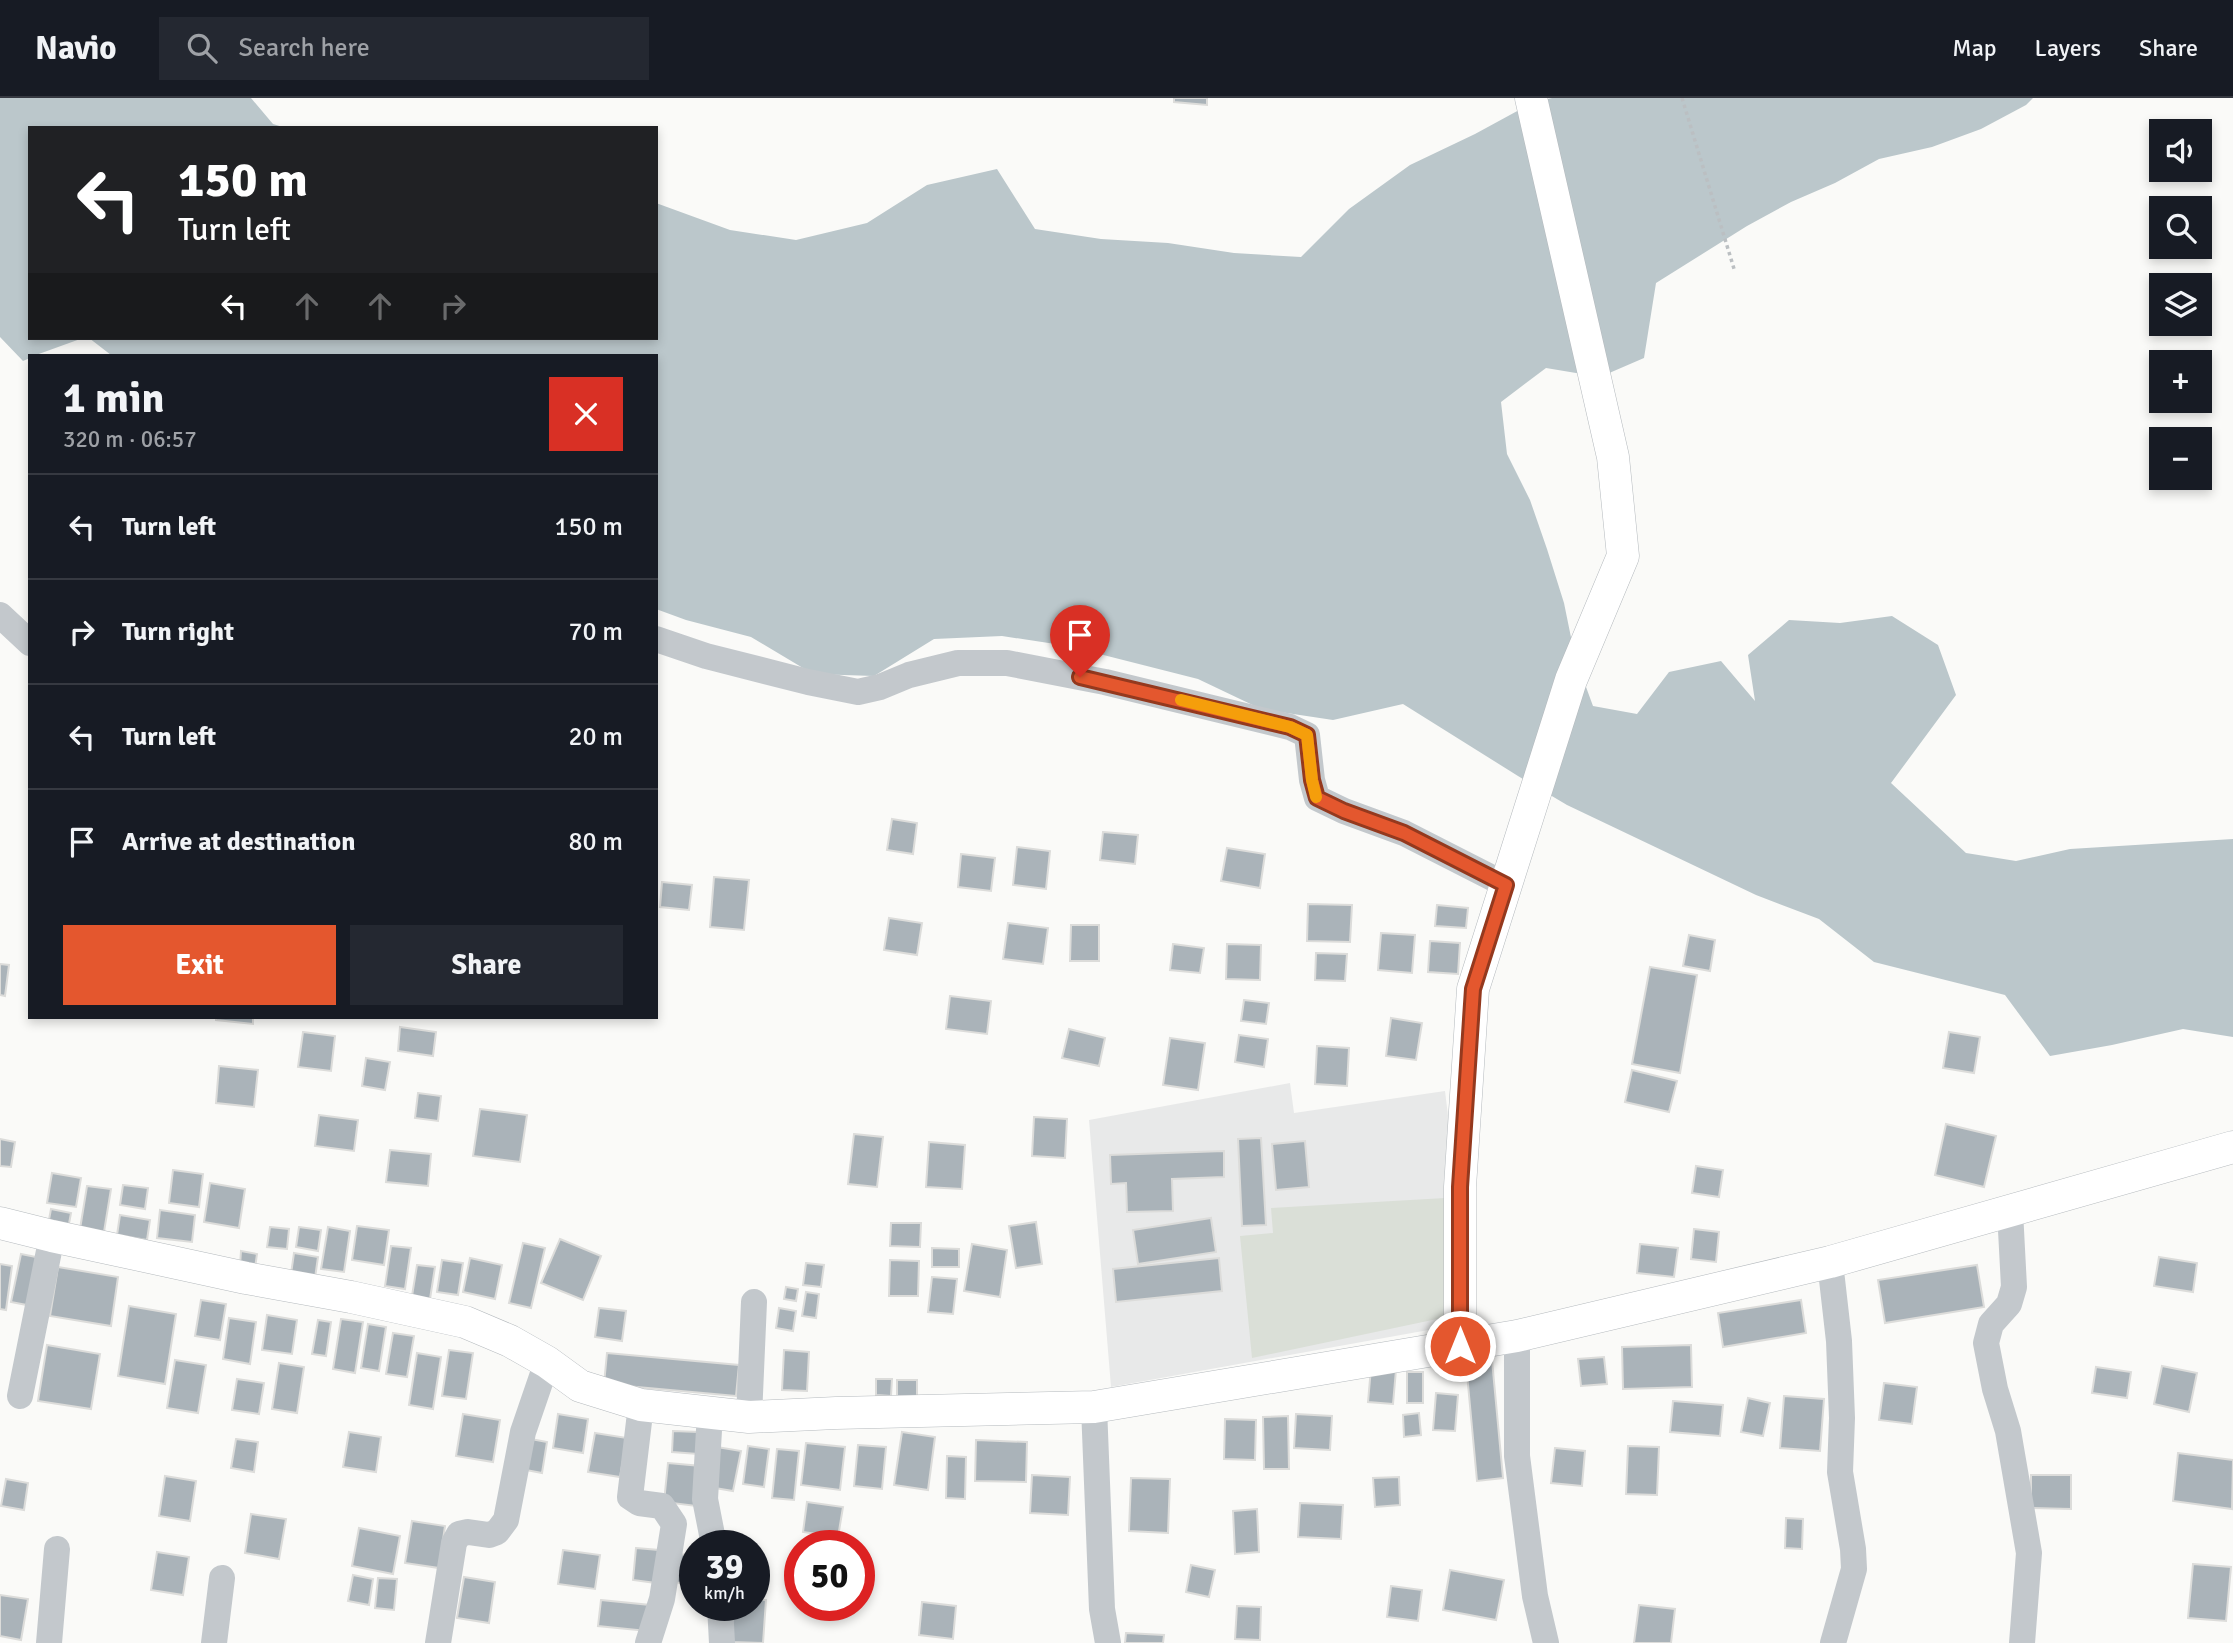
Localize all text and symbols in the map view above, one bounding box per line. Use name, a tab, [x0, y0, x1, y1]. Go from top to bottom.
search box	[159, 17, 649, 80]
text: Navio	[35, 28, 117, 69]
icon: search	[183, 29, 221, 67]
text: Search here	[239, 32, 370, 64]
text: Map	[1952, 33, 1997, 63]
text: Layers	[2035, 33, 2101, 63]
text: Share	[2139, 33, 2198, 63]
map controls	[2149, 119, 2212, 490]
button: sound	[2149, 119, 2212, 182]
text: 150 m	[178, 150, 308, 210]
icon: left	[63, 154, 154, 245]
button: search	[2149, 196, 2212, 259]
text: Turn left	[178, 210, 291, 249]
button: layers	[2149, 273, 2212, 336]
icon: left	[215, 287, 253, 325]
icon: ahead	[288, 287, 326, 325]
icon: ahead	[361, 287, 399, 325]
icon: right	[434, 287, 472, 325]
button: +	[2149, 350, 2212, 413]
text: 1 min	[63, 373, 164, 424]
button: close	[549, 377, 623, 451]
text: 320 m · 06:57	[63, 425, 197, 454]
button: −	[2149, 427, 2212, 490]
icon: left	[63, 508, 101, 546]
text: Turn left	[122, 511, 216, 543]
text: 150 m	[554, 511, 623, 543]
pin	[1050, 605, 1110, 677]
icon: right	[63, 613, 101, 651]
text: Turn right	[122, 616, 234, 648]
text: 70 m	[568, 616, 623, 648]
icon: arrive	[1061, 616, 1099, 654]
icon: left	[63, 718, 101, 756]
text: Turn left	[122, 721, 216, 753]
text: 20 m	[568, 721, 623, 753]
icon: arrive	[63, 823, 101, 861]
text: Arrive at destination	[122, 826, 355, 858]
text: 80 m	[568, 826, 623, 858]
button: Exit	[63, 925, 336, 1005]
button: Share	[350, 925, 623, 1005]
position arrow	[1423, 1309, 1497, 1383]
speed limit sign: 50	[784, 1530, 875, 1621]
text: 39	[706, 1545, 743, 1588]
text: km/h	[704, 1582, 745, 1604]

